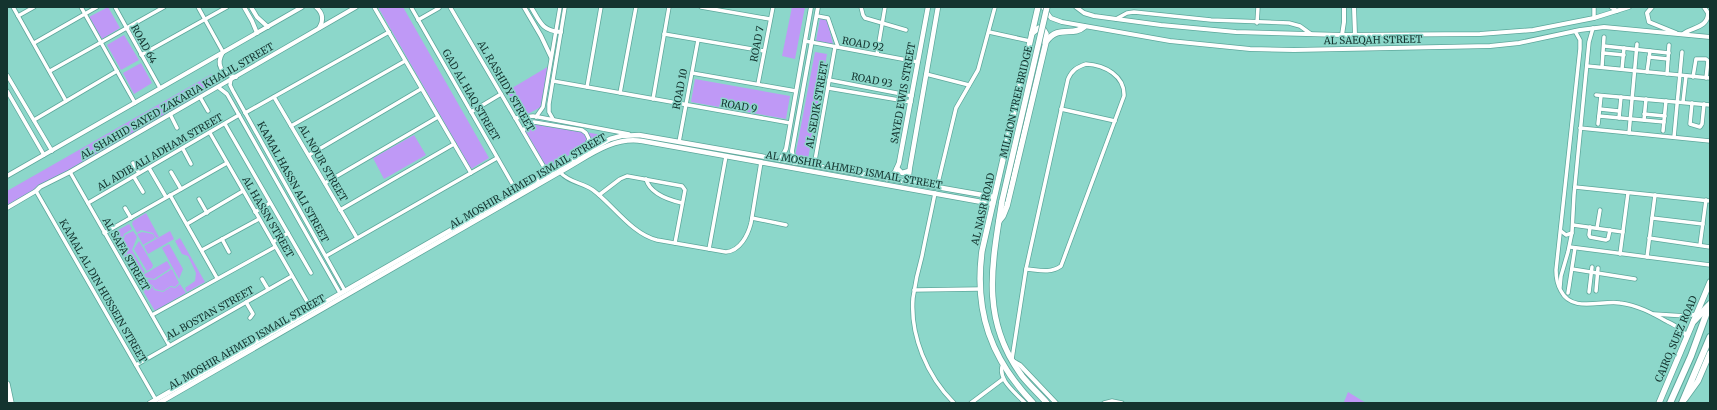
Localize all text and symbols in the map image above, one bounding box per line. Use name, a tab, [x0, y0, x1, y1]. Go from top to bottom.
street label: ROAD 64	[128, 22, 160, 66]
street label: ROAD 7	[747, 25, 767, 63]
street label: AL SAEQAH STREET	[1323, 33, 1423, 47]
street label: ROAD 92	[841, 34, 885, 54]
street label: AL RASHIDY STREET	[474, 37, 537, 134]
street label: AL SHAHID SAYED ZAKARIA KHALIL STREET	[77, 40, 276, 163]
street label: SAYED EWIS STREET	[888, 41, 918, 145]
street label: MILLION TREE BRIDGE	[997, 44, 1035, 159]
street label: GAD AL HAQ STREET	[439, 47, 503, 143]
street label: AL SEDIK STREET	[803, 61, 831, 150]
street label: ROAD 10	[670, 68, 690, 110]
street label: ROAD 93	[850, 70, 894, 90]
street label: ROAD 9	[720, 96, 758, 116]
street label: AL ADIB ALI ADHAM STREET	[94, 110, 225, 194]
street label: KAMAL HASSN ALI STREET	[254, 119, 332, 245]
street label: AL NOUR STREET	[295, 121, 350, 204]
street label: AL MOSHIR AHMED ISMAIL STREET	[446, 131, 609, 232]
street label: AL MOSHIR AHMED ISMAIL STREET	[764, 148, 943, 192]
street label: AL NASR ROAD	[968, 171, 998, 247]
street label: AL HASSN STREET	[239, 173, 297, 260]
street label: AL SAFA STREET	[99, 214, 152, 293]
street label: KAMAL AL DIN HUSSEIN STREET	[56, 217, 150, 365]
street label: AL BOSTAN STREET	[163, 283, 256, 343]
street label: AL MOSHIR AHMED ISMAIL STREET	[165, 292, 328, 393]
street label: CAIRO, SUEZ ROAD	[1652, 293, 1700, 384]

